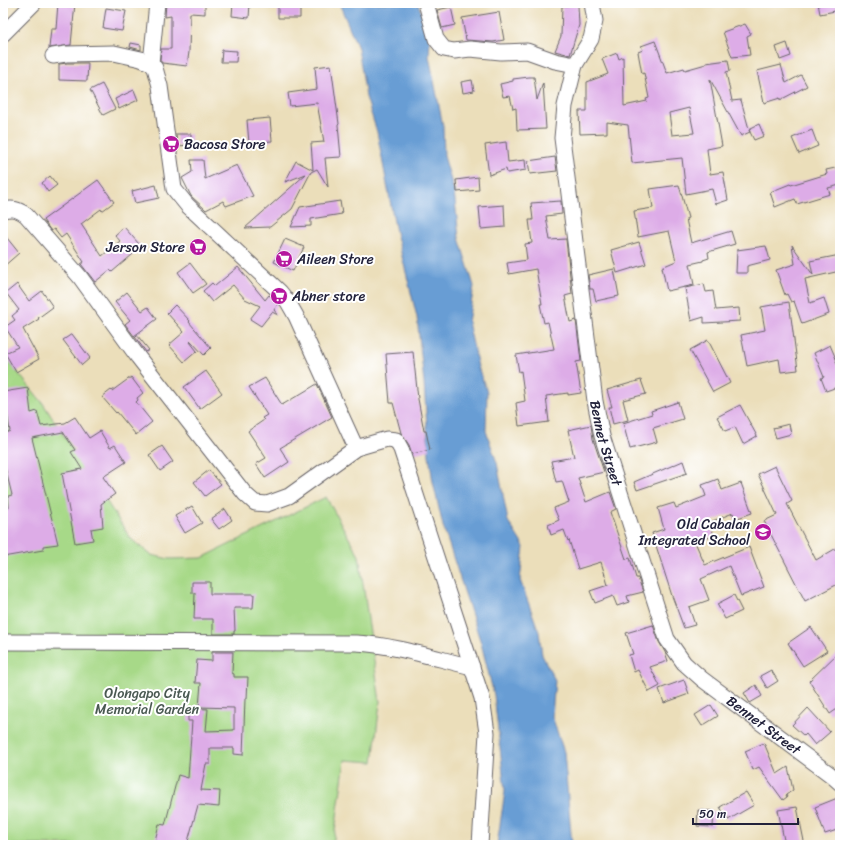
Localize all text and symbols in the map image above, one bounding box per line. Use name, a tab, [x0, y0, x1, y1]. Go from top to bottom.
place label: Bacosa Store	[184, 132, 266, 157]
supermarket icon: Bacosa Store	[161, 134, 181, 154]
place label: Jerson Store	[105, 235, 185, 260]
supermarket icon: Jerson Store	[188, 237, 208, 257]
place label: Aileen Store	[296, 247, 374, 272]
supermarket icon: Aileen Store	[274, 249, 294, 269]
place label: Abner store	[291, 284, 365, 309]
supermarket icon: Abner store	[269, 286, 289, 306]
street label: Bennet Street	[582, 398, 630, 490]
place label: Old Cabalan Integrated School	[638, 512, 751, 553]
school or university icon: Old Cabalan Integrated School	[753, 522, 773, 542]
park label: Olongapo City Memorial Garden	[95, 681, 199, 722]
street label: Bennet Street	[721, 689, 807, 762]
scale bar	[693, 800, 798, 826]
text: 50 m	[699, 803, 726, 825]

